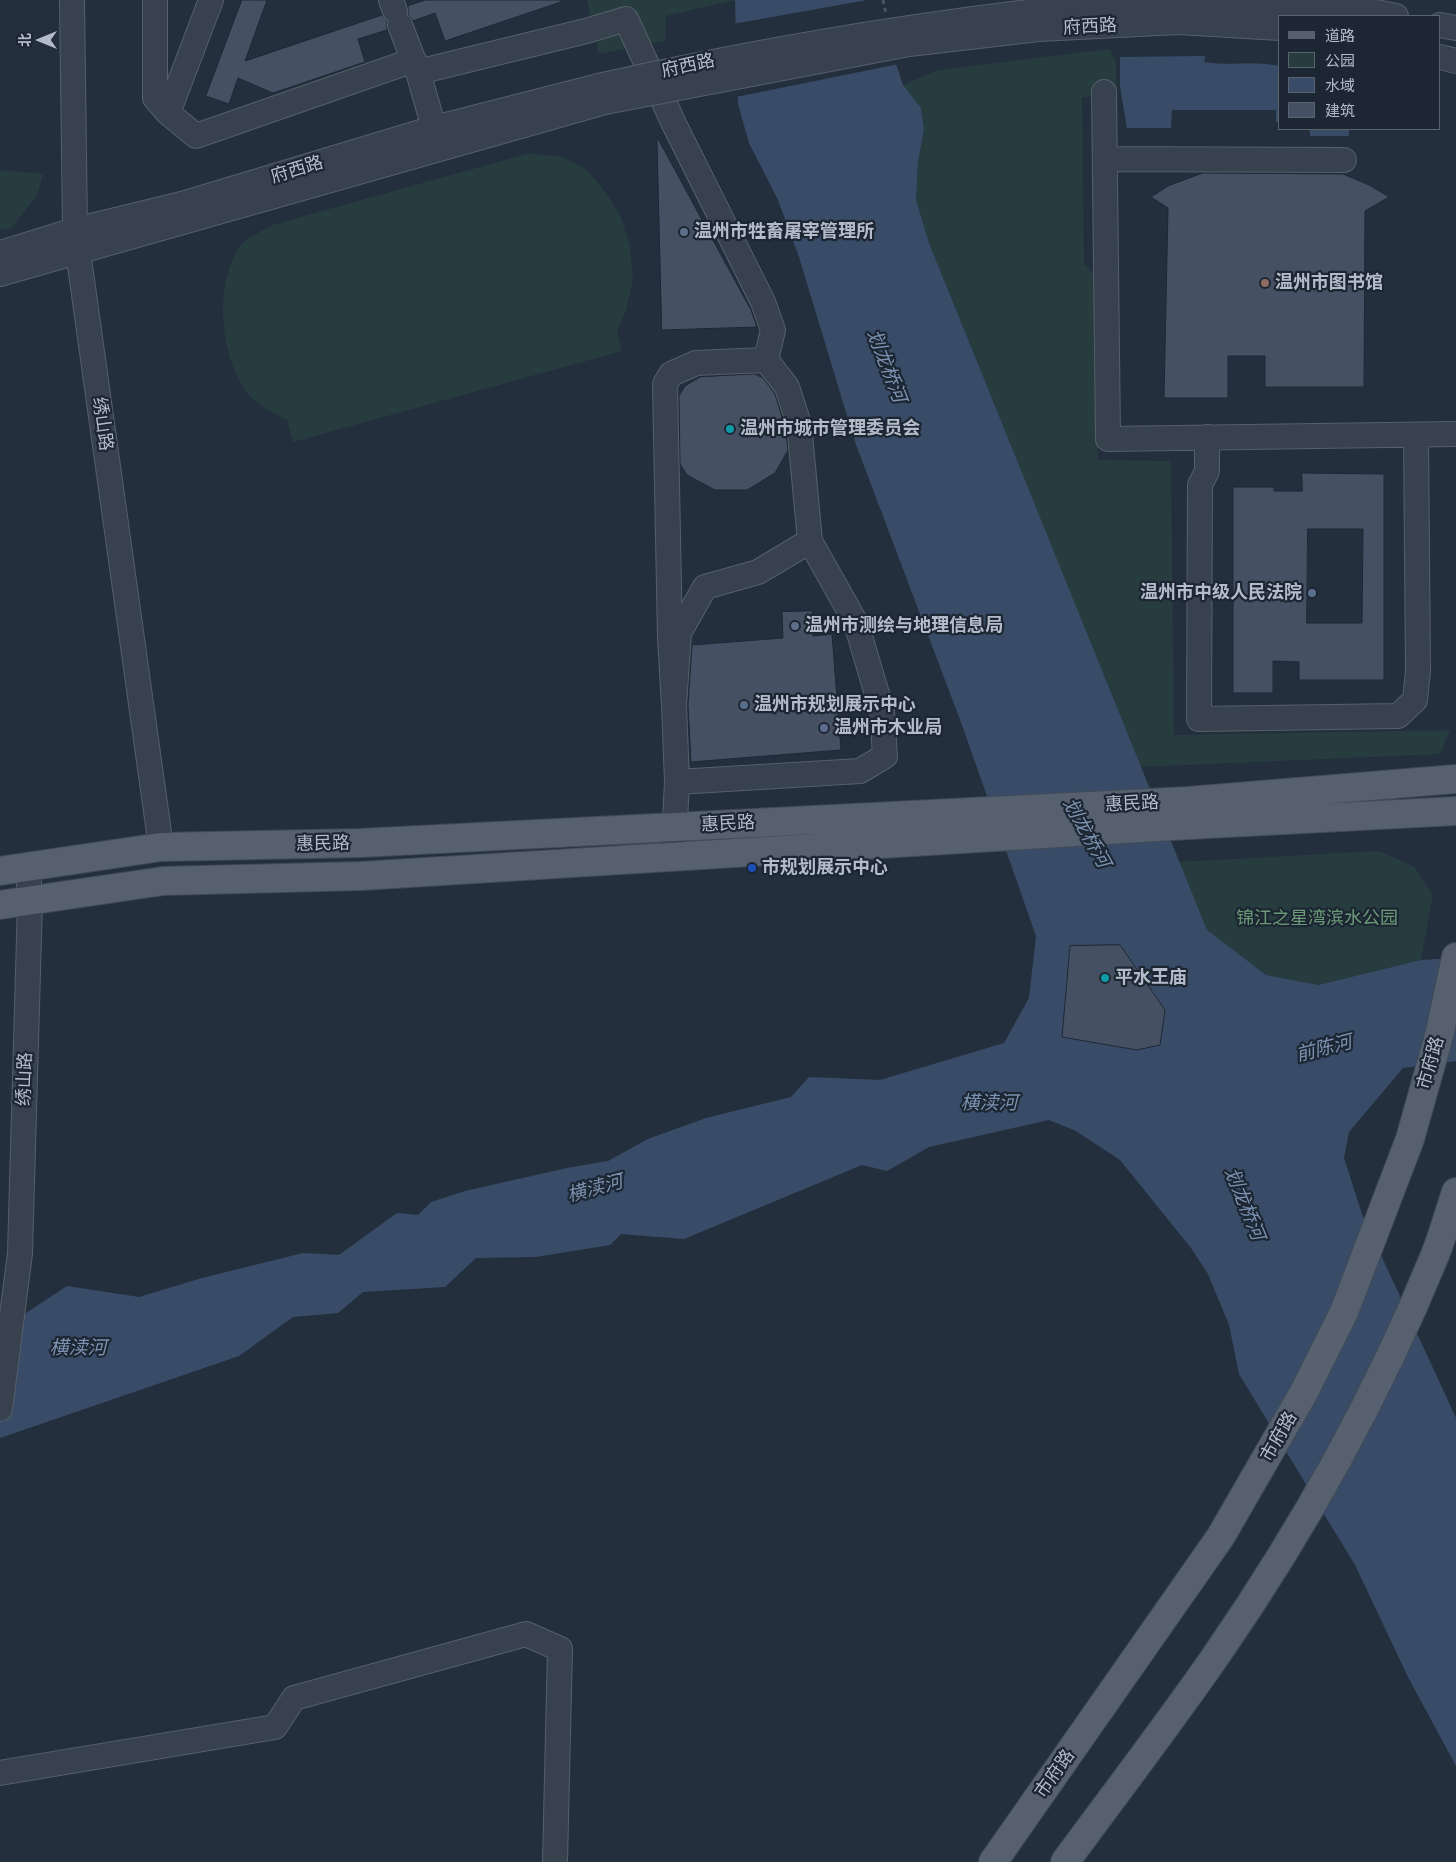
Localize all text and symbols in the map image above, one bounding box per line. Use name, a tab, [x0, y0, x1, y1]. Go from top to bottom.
north arrow	[15, 15, 65, 65]
street label: 府西路	[1062, 15, 1118, 39]
legend	[1278, 15, 1441, 130]
text: 道路	[1325, 26, 1355, 45]
text: 北	[16, 33, 34, 47]
street label: 府西路	[659, 50, 717, 82]
text: 公园	[1325, 51, 1355, 70]
text: 水域	[1325, 76, 1355, 95]
text: 建筑	[1325, 101, 1355, 120]
street label: 府西路	[268, 152, 326, 188]
place label: 温州市牲畜屠宰管理所	[694, 221, 874, 243]
marker: 温州市牲畜屠宰管理所	[678, 226, 690, 238]
place label: 温州市图书馆	[1275, 272, 1383, 294]
marker: 温州市图书馆	[1259, 277, 1271, 289]
water label: 划龙桥河	[862, 326, 910, 406]
street label: 绣山路	[88, 396, 116, 452]
place label: 温州市城市管理委员会	[740, 418, 920, 440]
marker: 温州市城市管理委员会	[724, 423, 736, 435]
place label: 温州市中级人民法院	[1140, 582, 1302, 604]
marker: 温州市中级人民法院	[1306, 587, 1318, 599]
place label: 温州市测绘与地理信息局	[805, 615, 1003, 637]
marker: 温州市测绘与地理信息局	[789, 620, 801, 632]
place label: 温州市规划展示中心	[754, 694, 916, 716]
marker: 温州市规划展示中心	[738, 699, 750, 711]
place label: 温州市木业局	[834, 717, 942, 739]
marker: 温州市木业局	[818, 722, 830, 734]
street label: 惠民路	[1104, 792, 1160, 816]
water label: 划龙桥河	[1058, 794, 1114, 872]
street label: 惠民路	[700, 812, 756, 836]
street label: 惠民路	[296, 833, 350, 855]
place label: 市规划展示中心	[762, 857, 888, 879]
marker: 市规划展示中心	[746, 862, 758, 874]
park label: 锦江之星湾滨水公园	[1236, 908, 1398, 930]
place label: 平水王庙	[1115, 967, 1187, 989]
marker: 平水王庙	[1099, 972, 1111, 984]
water label: 前陈河	[1294, 1031, 1354, 1067]
street label: 市府路	[1413, 1034, 1449, 1092]
street label: 绣山路	[13, 1052, 37, 1106]
water label: 横渎河	[961, 1093, 1017, 1115]
water label: 划龙桥河	[1219, 1164, 1269, 1244]
water label: 横渎河	[565, 1171, 625, 1207]
water label: 横渎河	[50, 1338, 106, 1360]
street label: 市府路	[1256, 1408, 1302, 1466]
street label: 市府路	[1031, 1746, 1079, 1802]

